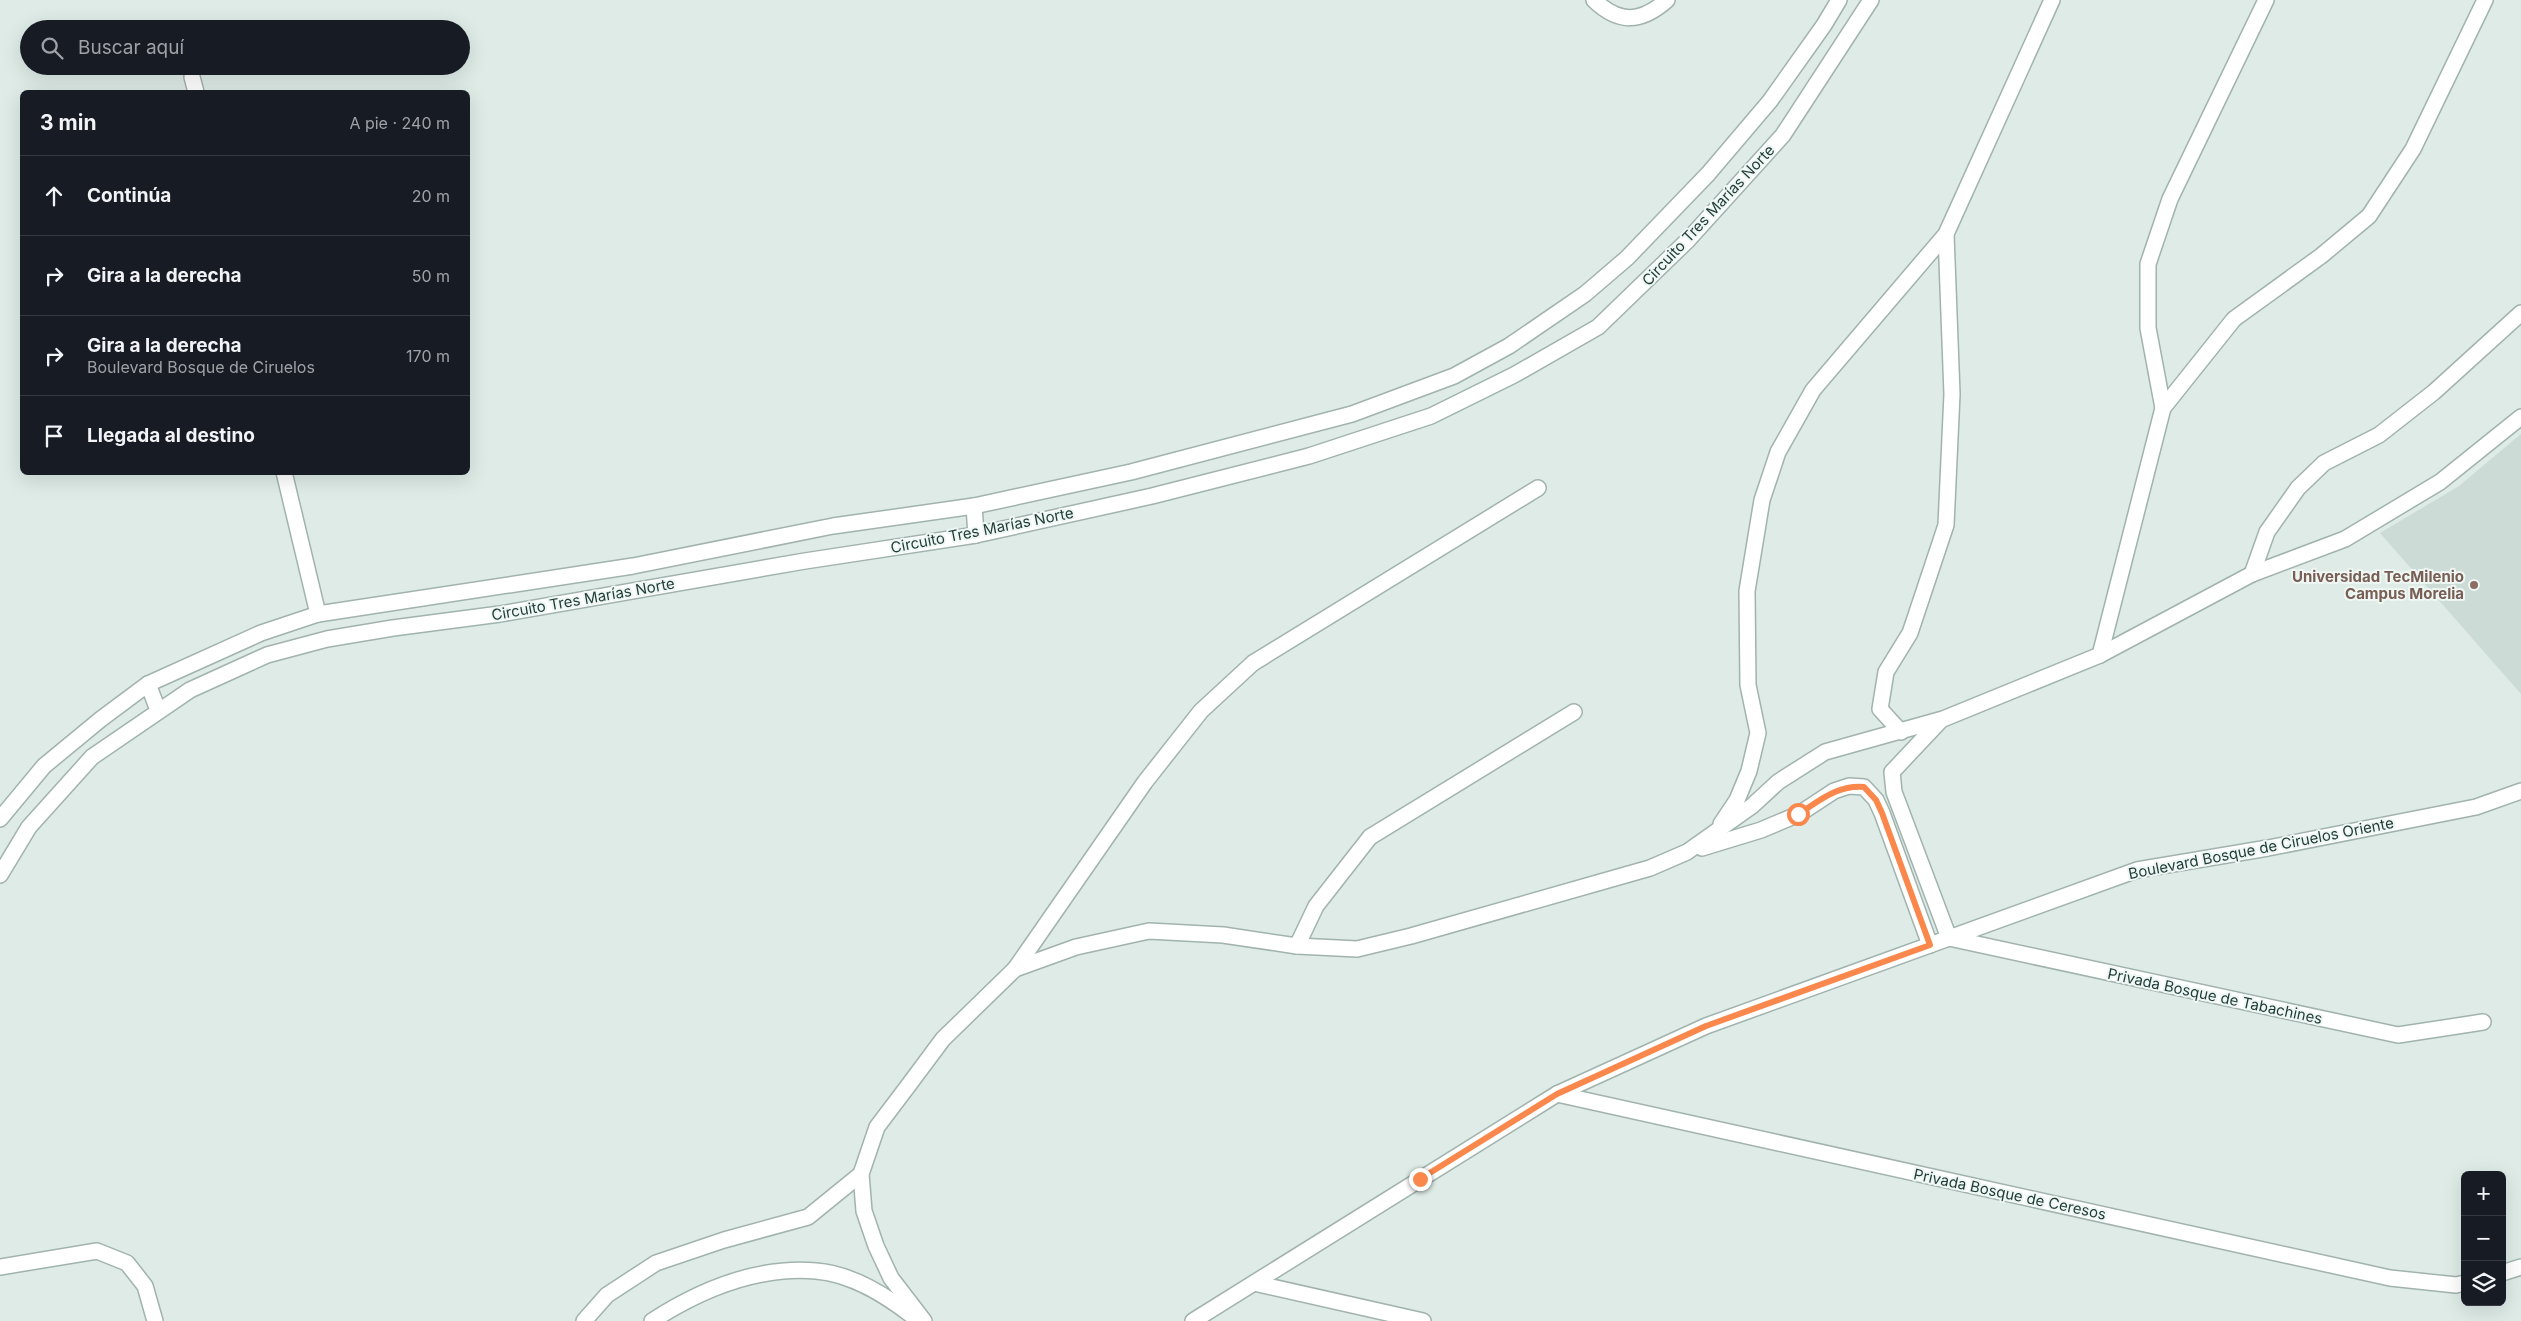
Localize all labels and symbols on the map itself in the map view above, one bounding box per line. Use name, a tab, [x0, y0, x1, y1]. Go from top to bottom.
street label: Circuito Tres Marías Norte	[1638, 141, 1778, 289]
street label: Circuito Tres Marías Norte	[889, 503, 1075, 557]
place label: Universidad TecMilenio Campus Morelia	[2292, 567, 2464, 603]
street label: Circuito Tres Marías Norte	[490, 574, 676, 624]
marker: Universidad TecMilenio Campus Morelia	[2468, 579, 2480, 591]
route start	[1787, 803, 1810, 826]
street label: Boulevard Bosque de Ciruelos Oriente	[2127, 813, 2395, 883]
street label: Privada Bosque de Tabachines	[2106, 964, 2324, 1028]
street label: Privada Bosque de Ceresos	[1912, 1164, 2108, 1224]
route end	[1409, 1168, 1432, 1191]

